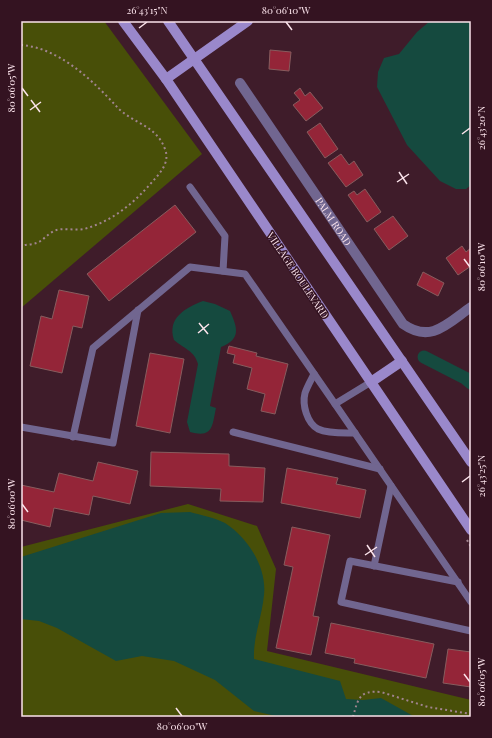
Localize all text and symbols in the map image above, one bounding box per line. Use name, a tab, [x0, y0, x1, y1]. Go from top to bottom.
text: 26°43'15"N	[126, 3, 168, 17]
text: 80°06'10"W	[262, 3, 311, 17]
text: 80°06'05"W	[4, 63, 18, 112]
text: 26°43'20"N	[474, 106, 488, 150]
street label: PALM ROAD	[312, 194, 355, 248]
street label: VILLAGE BOULEVARD	[263, 228, 332, 321]
text: 80°06'10"W	[474, 242, 488, 291]
text: 26°43'25"N	[474, 455, 488, 497]
text: 80°06'00"W	[4, 478, 18, 529]
text: 80°06'05"W	[474, 657, 488, 706]
text: 80°06'00"W	[157, 719, 208, 733]

